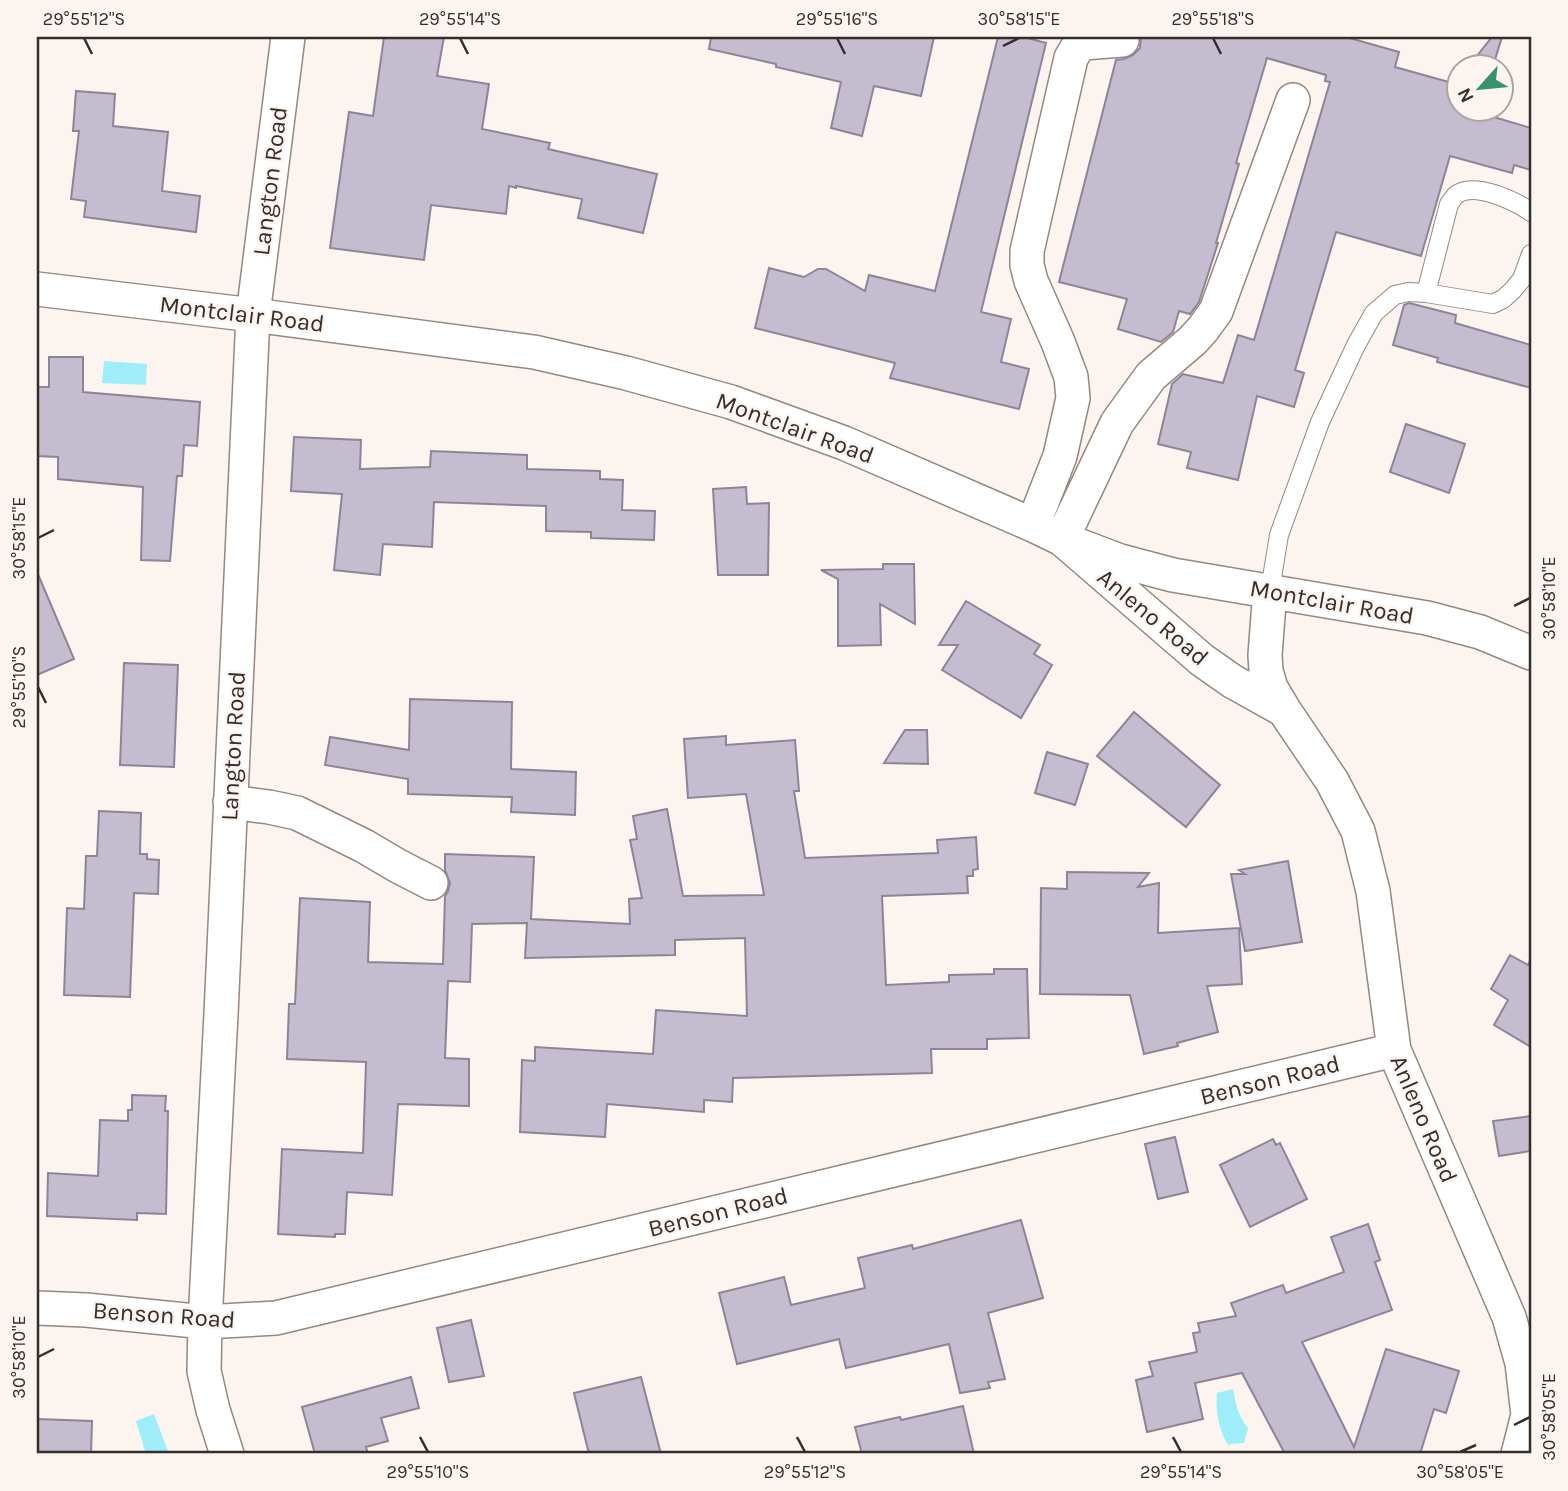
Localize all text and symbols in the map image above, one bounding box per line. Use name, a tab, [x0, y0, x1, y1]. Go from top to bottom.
text: 29°55'12"S	[43, 8, 125, 30]
text: 29°55'14"S	[419, 8, 501, 30]
text: 29°55'16"S	[796, 8, 878, 30]
text: 30°58'15"E	[978, 8, 1060, 30]
text: 29°55'18"S	[1171, 8, 1255, 30]
north arrow	[1446, 52, 1516, 122]
text: N	[1453, 84, 1479, 106]
street label: Langton Road	[247, 105, 293, 257]
street label: Montclair Road	[158, 290, 326, 338]
street label: Montclair Road	[712, 386, 878, 470]
text: 30°58'15"E	[8, 497, 30, 579]
text: 30°58'10"E	[1538, 556, 1560, 640]
street label: Anleno Road	[1092, 563, 1214, 671]
street label: Montclair Road	[1248, 574, 1416, 630]
text: 29°55'10"S	[8, 646, 30, 728]
street label: Langton Road	[215, 670, 251, 822]
street label: Benson Road	[1197, 1049, 1343, 1111]
street label: Anleno Road	[1385, 1051, 1463, 1187]
street label: Benson Road	[645, 1181, 791, 1243]
street label: Benson Road	[92, 1296, 236, 1334]
text: 30°58'10"E	[8, 1315, 30, 1399]
text: 30°58'05"E	[1538, 1373, 1560, 1461]
text: 29°55'10"S	[387, 1461, 469, 1483]
text: 29°55'12"S	[764, 1461, 846, 1483]
text: 29°55'14"S	[1140, 1461, 1222, 1483]
text: 30°58'05"E	[1416, 1461, 1504, 1483]

